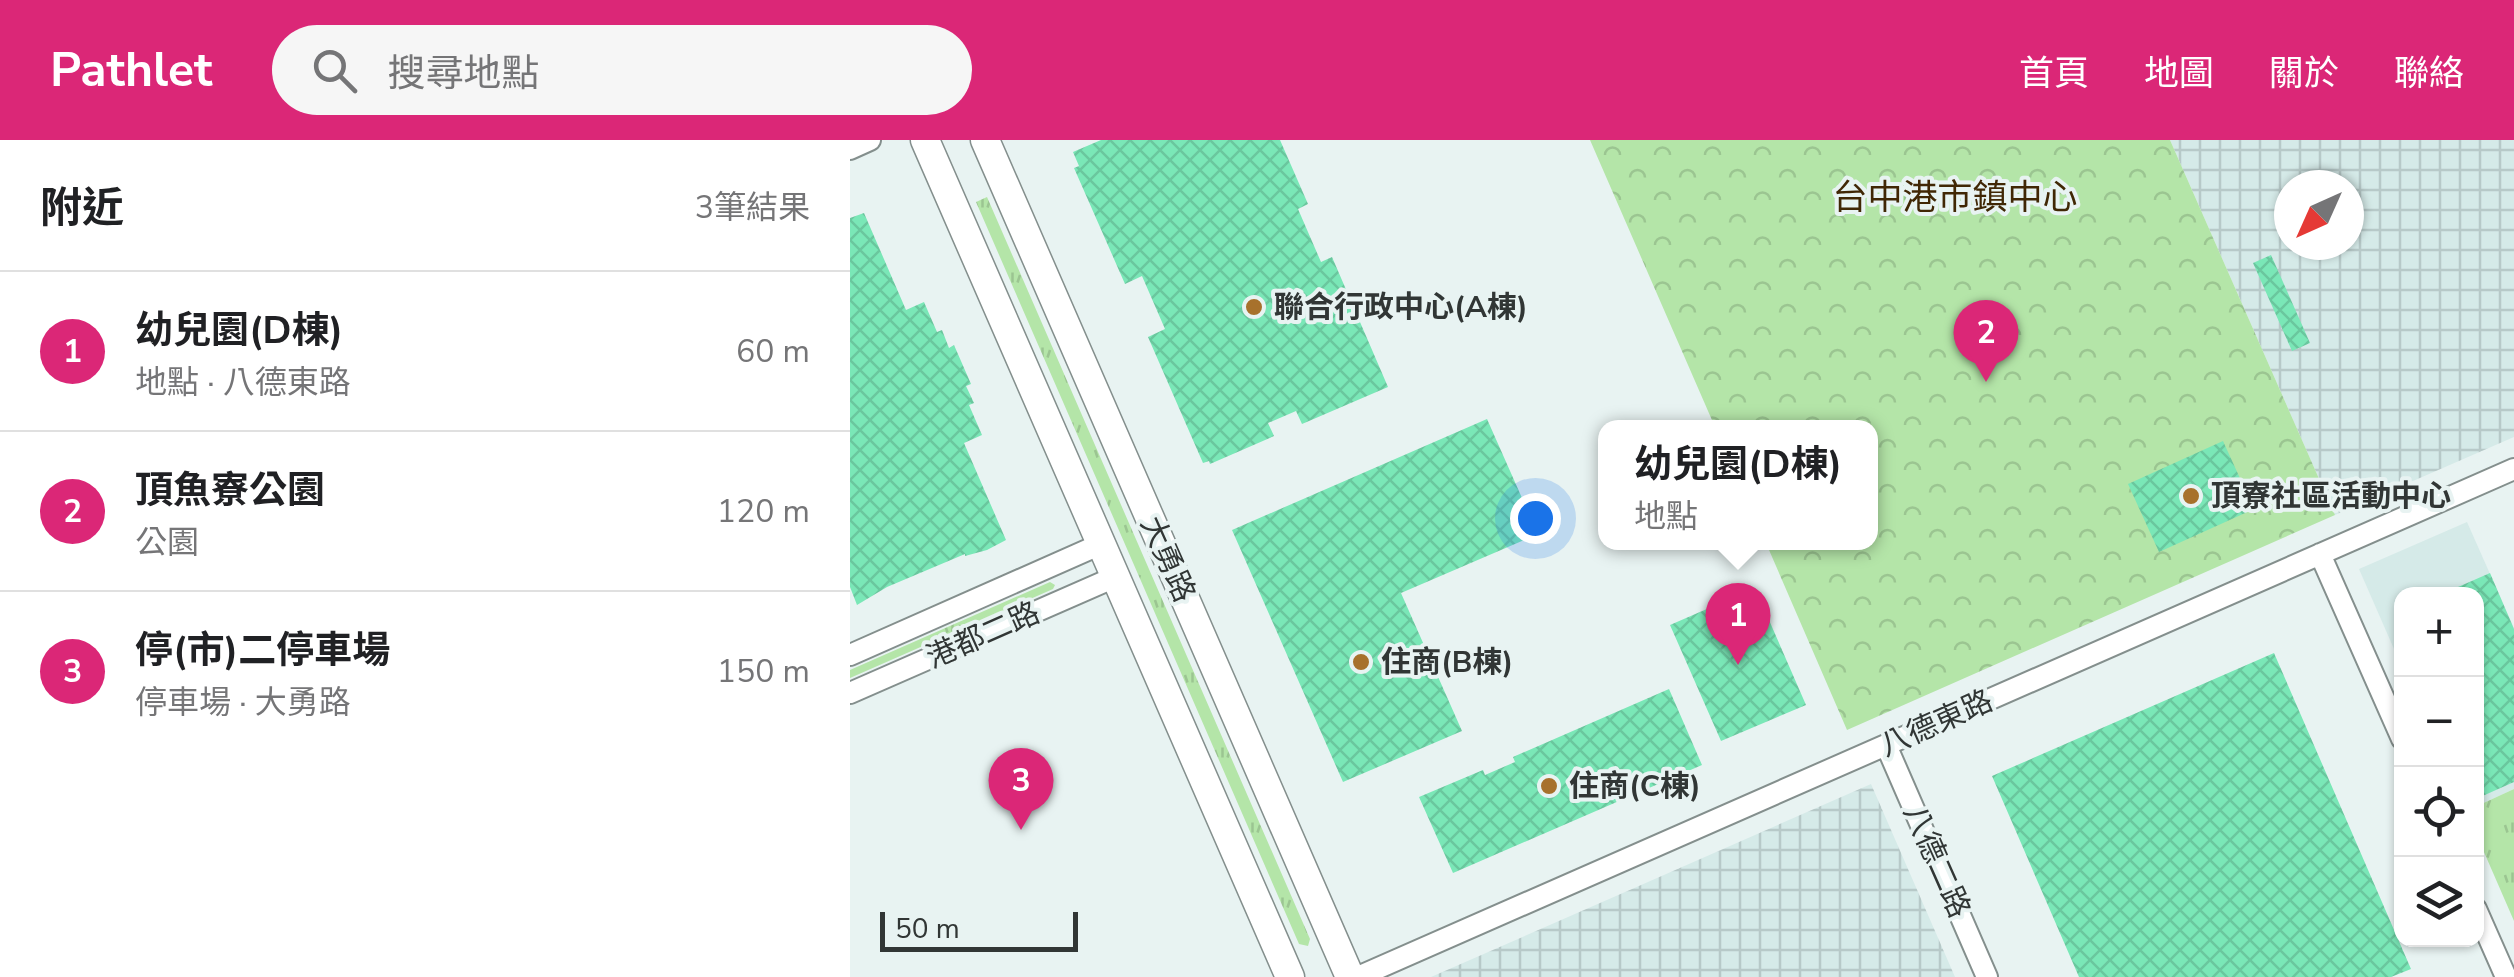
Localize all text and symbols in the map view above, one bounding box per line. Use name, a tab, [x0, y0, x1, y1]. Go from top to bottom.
search box	[272, 25, 972, 115]
text: Pathlet	[50, 37, 212, 103]
icon: search	[307, 43, 362, 98]
text: 搜尋地點	[387, 48, 539, 99]
text: 首頁	[2019, 50, 2089, 97]
text: 地圖	[2144, 50, 2214, 97]
text: 關於	[2269, 50, 2339, 97]
text: 聯絡	[2394, 50, 2464, 97]
north arrow	[2274, 170, 2364, 260]
district label: 台中港市鎮中心	[1832, 174, 2078, 221]
text: 附近	[40, 180, 124, 237]
text: 3筆結果	[695, 186, 810, 229]
place label: 聯合行政中心(A棟)	[1274, 287, 1528, 328]
marker: 聯合行政中心(A棟)	[1243, 296, 1265, 318]
pin: 2	[1954, 300, 2018, 382]
text: 幼兒園(D棟)	[135, 305, 343, 356]
text: 1	[63, 330, 82, 373]
text: 60 m	[736, 330, 810, 373]
text: 地點 · 八德東路	[135, 361, 351, 404]
popup	[1598, 420, 1878, 550]
text: 幼兒園(D棟)	[1634, 439, 1842, 490]
text: 頂魚寮公園	[135, 465, 325, 516]
place label: 頂寮社區活動中心	[2211, 476, 2451, 517]
marker: 頂寮社區活動中心	[2180, 485, 2202, 507]
text: 2	[63, 490, 82, 533]
text: 120 m	[717, 490, 810, 533]
your location	[1510, 493, 1561, 544]
text: 地點	[1634, 495, 1698, 538]
street label: 大勇路	[1131, 510, 1205, 609]
text: 公園	[135, 521, 199, 564]
pin: 1	[1706, 582, 1770, 665]
map controls	[2394, 587, 2484, 947]
button: +	[2394, 587, 2484, 677]
street label: 港都二路	[920, 592, 1046, 679]
text: 停(市)二停車場	[135, 625, 390, 676]
place label: 住商(B棟)	[1381, 642, 1513, 683]
text: 3	[63, 650, 82, 693]
text: 150 m	[717, 650, 810, 693]
marker: 住商(B棟)	[1350, 651, 1372, 673]
button: −	[2394, 677, 2484, 767]
street label: 八德東路	[1873, 680, 1999, 767]
text: 停車場 · 大勇路	[135, 681, 351, 724]
pin: 3	[988, 748, 1054, 830]
place label: 住商(C棟)	[1569, 766, 1701, 807]
button: locate	[2394, 767, 2484, 857]
marker: 住商(C棟)	[1538, 775, 1560, 797]
street label: 八德二路	[1893, 798, 1980, 924]
button: layers	[2394, 857, 2484, 947]
scale bar	[880, 907, 1078, 952]
text: 50 m	[895, 910, 960, 948]

